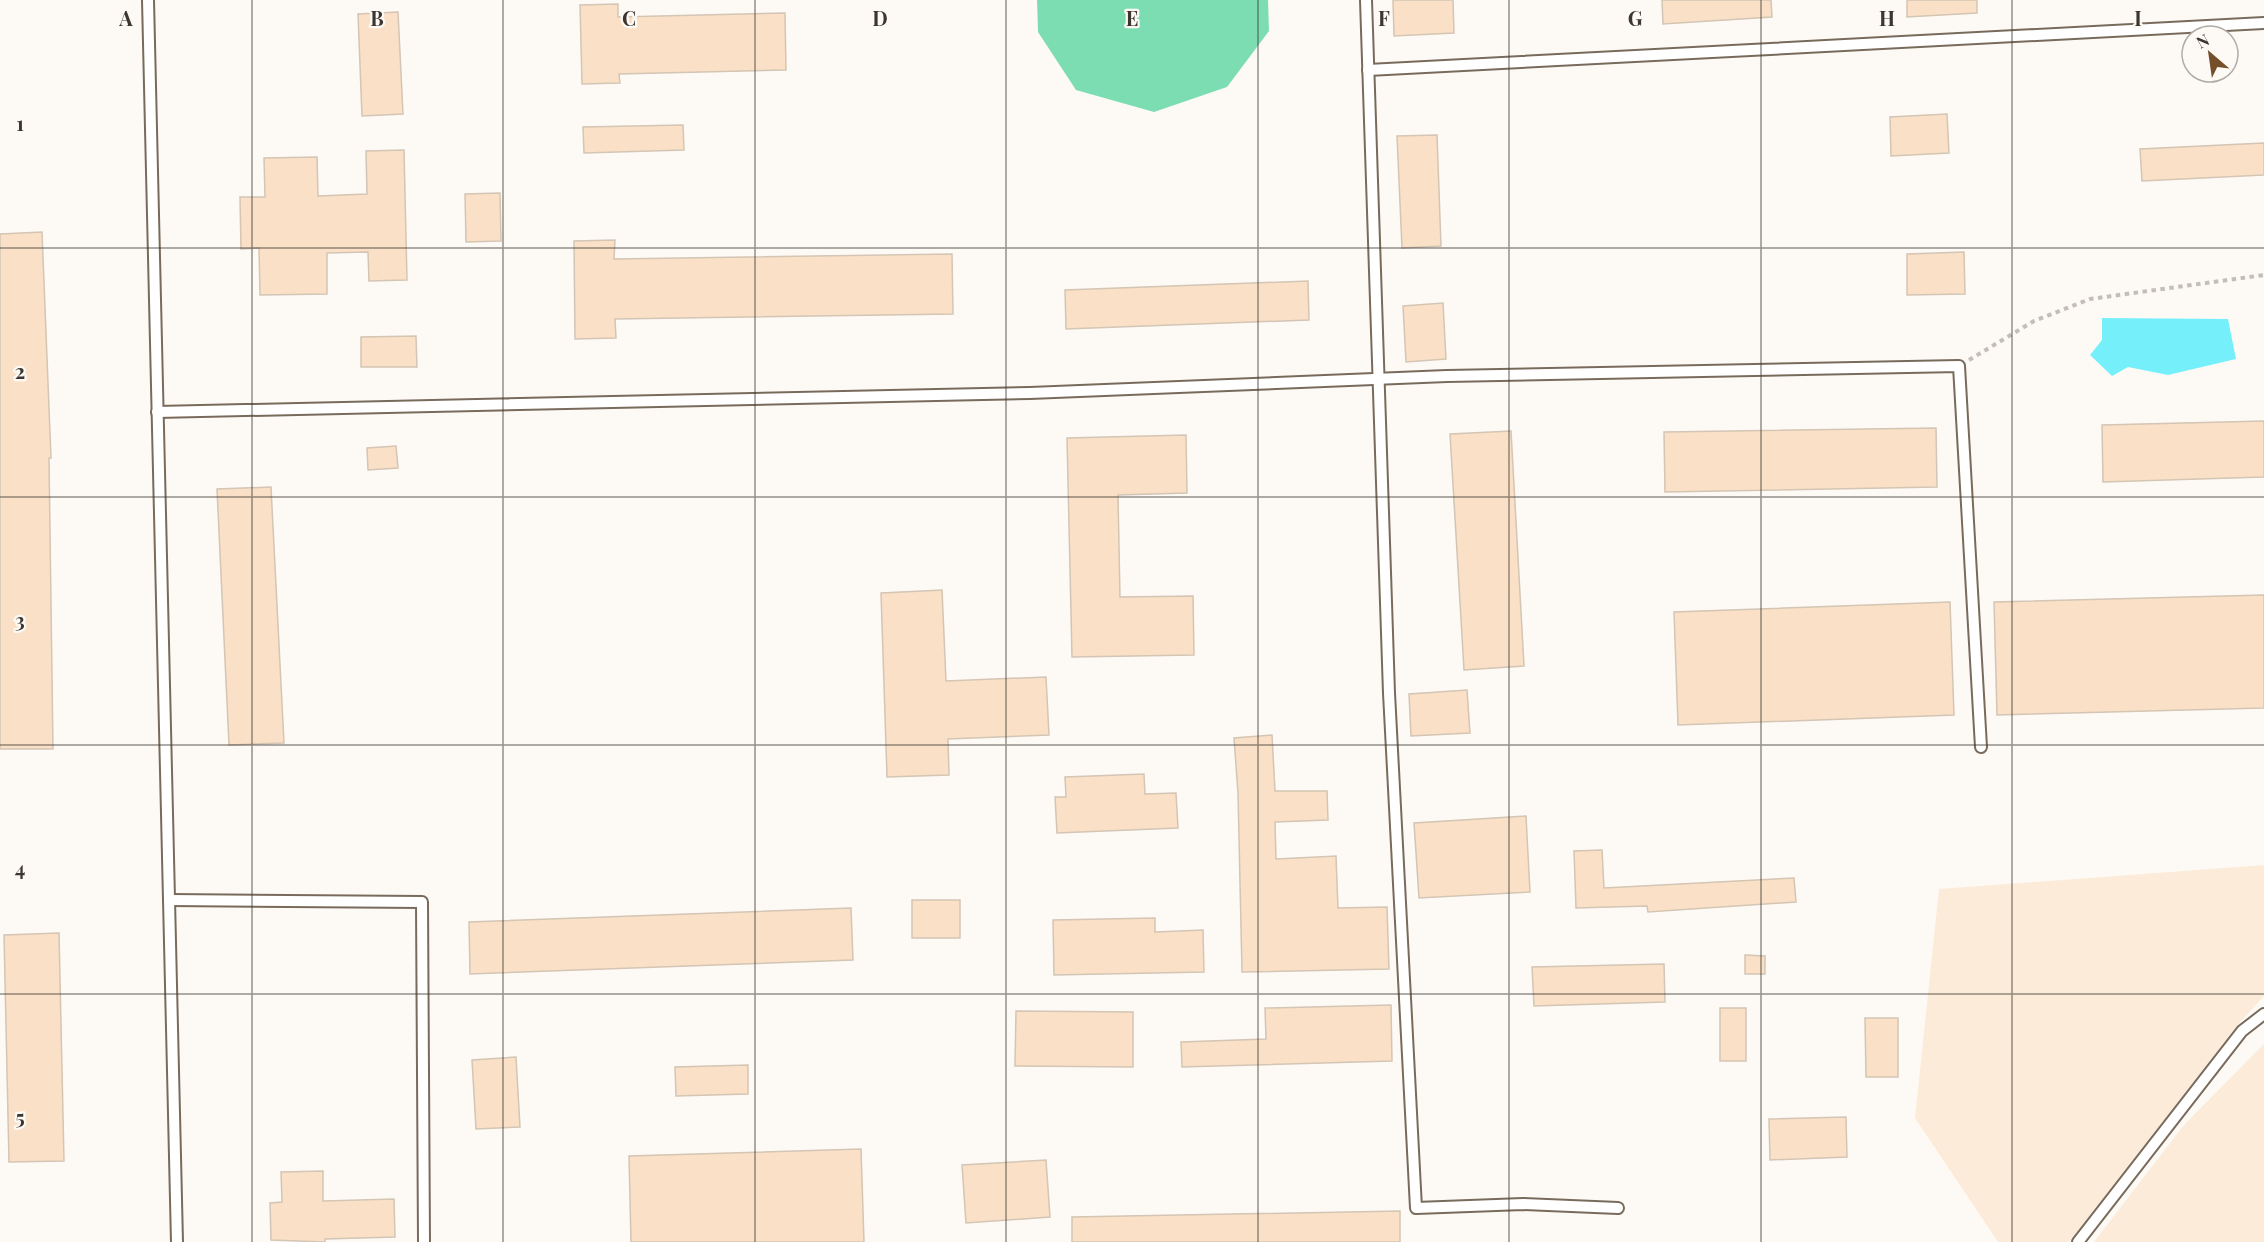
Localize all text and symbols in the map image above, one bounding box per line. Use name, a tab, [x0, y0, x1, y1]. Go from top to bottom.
text: A	[118, 4, 133, 31]
text: B	[370, 4, 384, 31]
text: C	[622, 4, 636, 31]
text: D	[872, 4, 888, 31]
text: E	[1126, 4, 1138, 31]
text: F	[1378, 4, 1390, 31]
text: G	[1628, 4, 1643, 31]
text: H	[1879, 4, 1895, 31]
text: I	[2134, 4, 2142, 31]
north arrow	[2180, 24, 2240, 84]
text: N	[2192, 28, 2213, 52]
text: 1	[16, 109, 24, 136]
text: 2	[15, 357, 25, 384]
text: 3	[15, 606, 25, 633]
text: 4	[15, 854, 25, 881]
text: 5	[15, 1103, 25, 1130]

